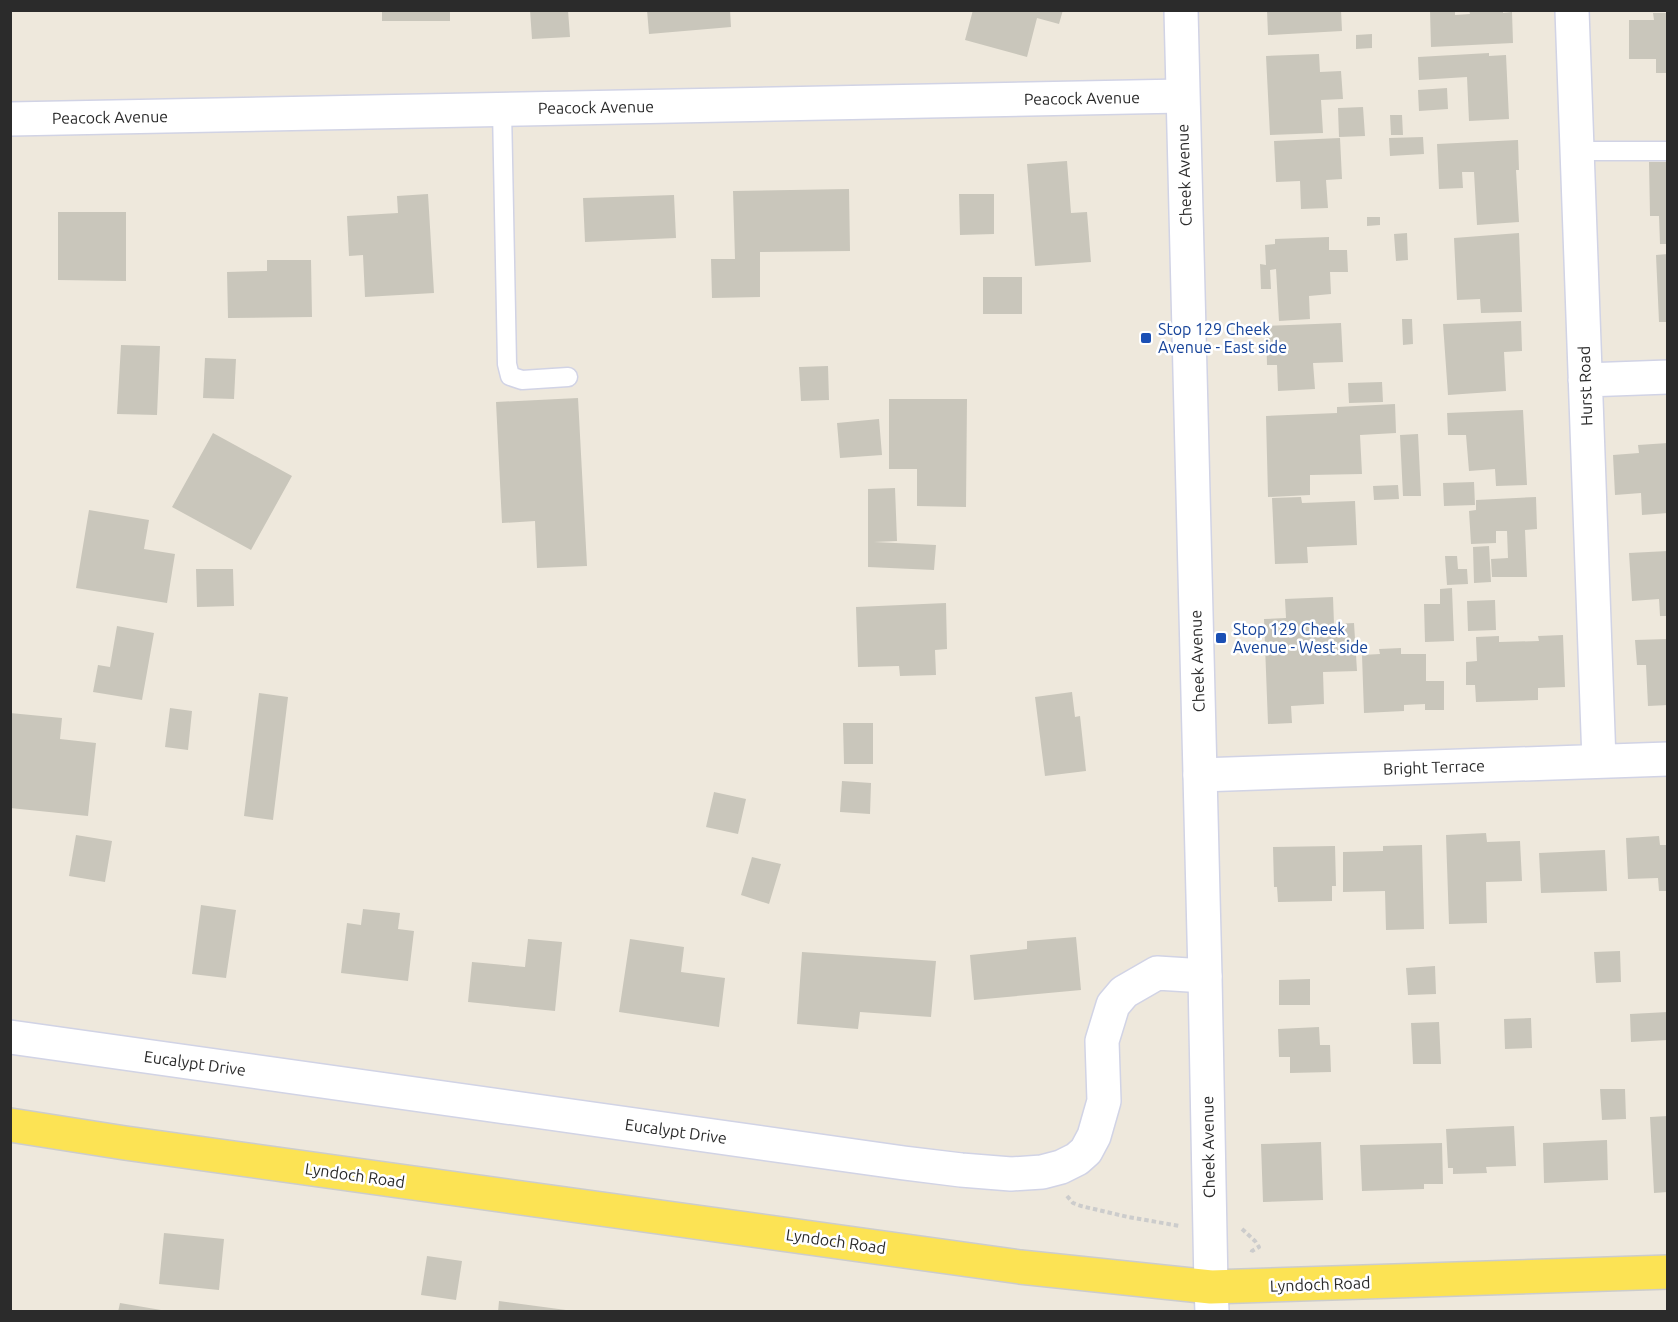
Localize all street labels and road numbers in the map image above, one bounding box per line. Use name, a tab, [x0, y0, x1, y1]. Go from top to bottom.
street label: Peacock Avenue	[1024, 88, 1140, 108]
street label: Peacock Avenue	[538, 97, 654, 117]
street label: Peacock Avenue	[52, 107, 168, 127]
street label: Cheek Avenue	[1173, 124, 1195, 226]
street label: Hurst Road	[1575, 346, 1595, 426]
street label: Cheek Avenue	[1186, 610, 1208, 712]
street label: Bright Terrace	[1383, 756, 1485, 778]
street label: Eucalypt Drive	[143, 1047, 247, 1079]
street label: Cheek Avenue	[1198, 1096, 1218, 1198]
street label: Eucalypt Drive	[624, 1115, 728, 1147]
street label: Lyndoch Road	[304, 1159, 406, 1191]
street label: Lyndoch Road	[785, 1225, 887, 1257]
street label: Lyndoch Road	[1269, 1273, 1371, 1295]

